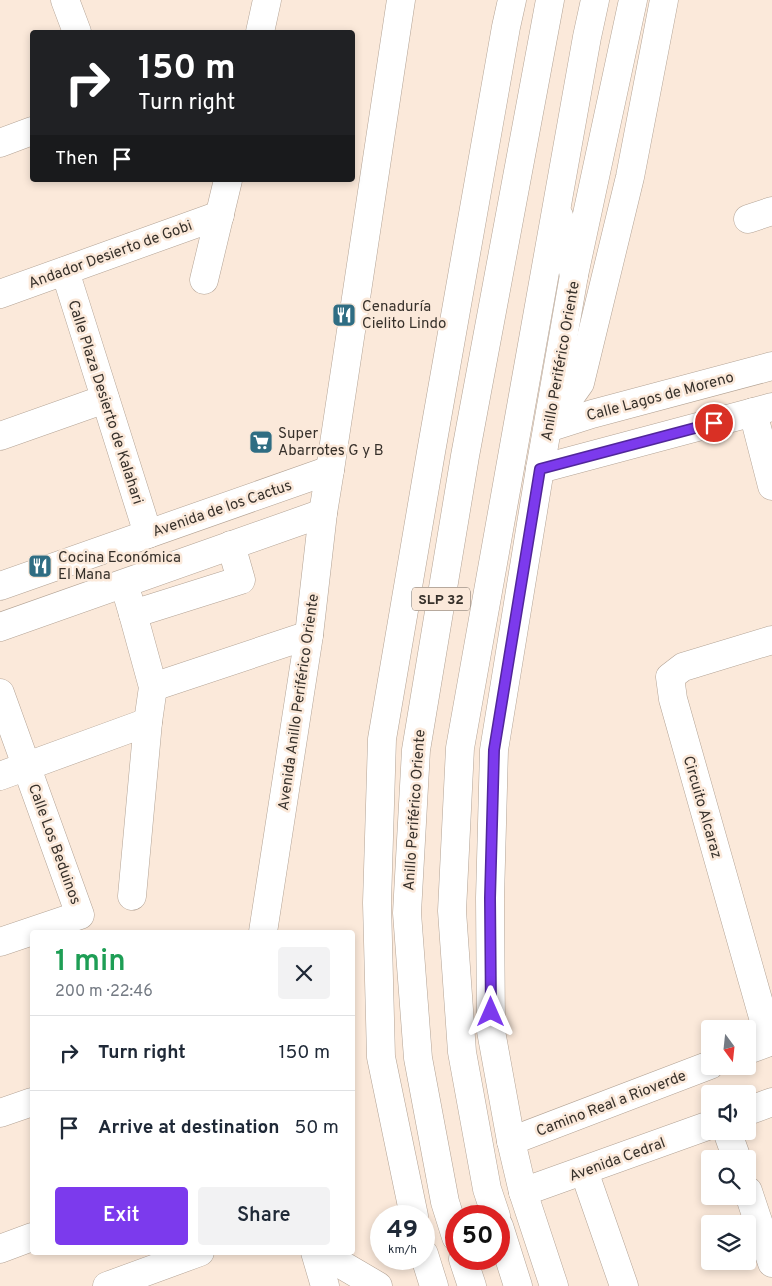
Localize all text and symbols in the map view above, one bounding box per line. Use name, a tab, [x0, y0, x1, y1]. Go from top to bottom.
text: 150 m	[138, 47, 236, 91]
icon: right	[55, 50, 120, 115]
text: Turn right	[138, 90, 235, 117]
icon: arrive	[108, 145, 136, 173]
text: Then	[55, 147, 98, 171]
street label: Andador Desierto de Gobi	[26, 217, 195, 294]
street label: Anillo Periférico Oriente	[538, 280, 585, 443]
street label: Calle Plaza Desierto de Kalahari	[63, 298, 147, 507]
place label: Cenaduría Cielito Lindo	[362, 298, 446, 334]
restaurant icon: Cenaduría Cielito Lindo	[331, 302, 357, 328]
street label: Calle Lagos de Moreno	[585, 369, 736, 426]
pin	[693, 402, 735, 444]
icon: arrive	[700, 409, 728, 437]
place label: Super Abarrotes G y B	[278, 425, 384, 461]
supermarket icon: Super Abarrotes G y B	[248, 429, 274, 455]
street label: Avenida de los Cactus	[150, 477, 295, 542]
place label: Cocina Económica El Mana	[58, 549, 181, 585]
restaurant icon: Cocina Económica El Mana	[27, 553, 53, 579]
road number: SLP 32	[412, 588, 470, 610]
street label: Avenida Anillo Periférico Oriente	[275, 593, 324, 812]
street label: Anillo Periférico Oriente	[400, 729, 431, 892]
street label: Circuito Alcaraz	[678, 754, 725, 861]
street label: Calle Los Beduinos	[23, 782, 84, 907]
text: 1 min	[55, 944, 126, 981]
button: close	[278, 947, 330, 999]
text: 200 m · 22:46	[55, 982, 153, 1002]
position arrow	[464, 985, 516, 1037]
north arrow	[701, 1020, 756, 1075]
map controls	[701, 1020, 756, 1270]
icon: right	[55, 1039, 83, 1067]
text: Turn right	[98, 1041, 186, 1065]
text: 150 m	[278, 1041, 330, 1065]
street label: Camino Real a Rioverde	[534, 1067, 689, 1142]
button: sound	[701, 1085, 756, 1140]
icon: arrive	[55, 1114, 83, 1142]
text: Arrive at destination	[98, 1116, 279, 1140]
text: 50 m	[294, 1116, 339, 1140]
street label: Avenida Cedral	[567, 1134, 668, 1187]
button: search	[701, 1150, 756, 1205]
button: Exit	[55, 1187, 188, 1245]
button: Share	[198, 1187, 330, 1245]
speed limit sign: 50	[445, 1205, 510, 1270]
text: 49	[387, 1215, 418, 1247]
button: layers	[701, 1215, 756, 1270]
text: km/h	[388, 1242, 417, 1258]

